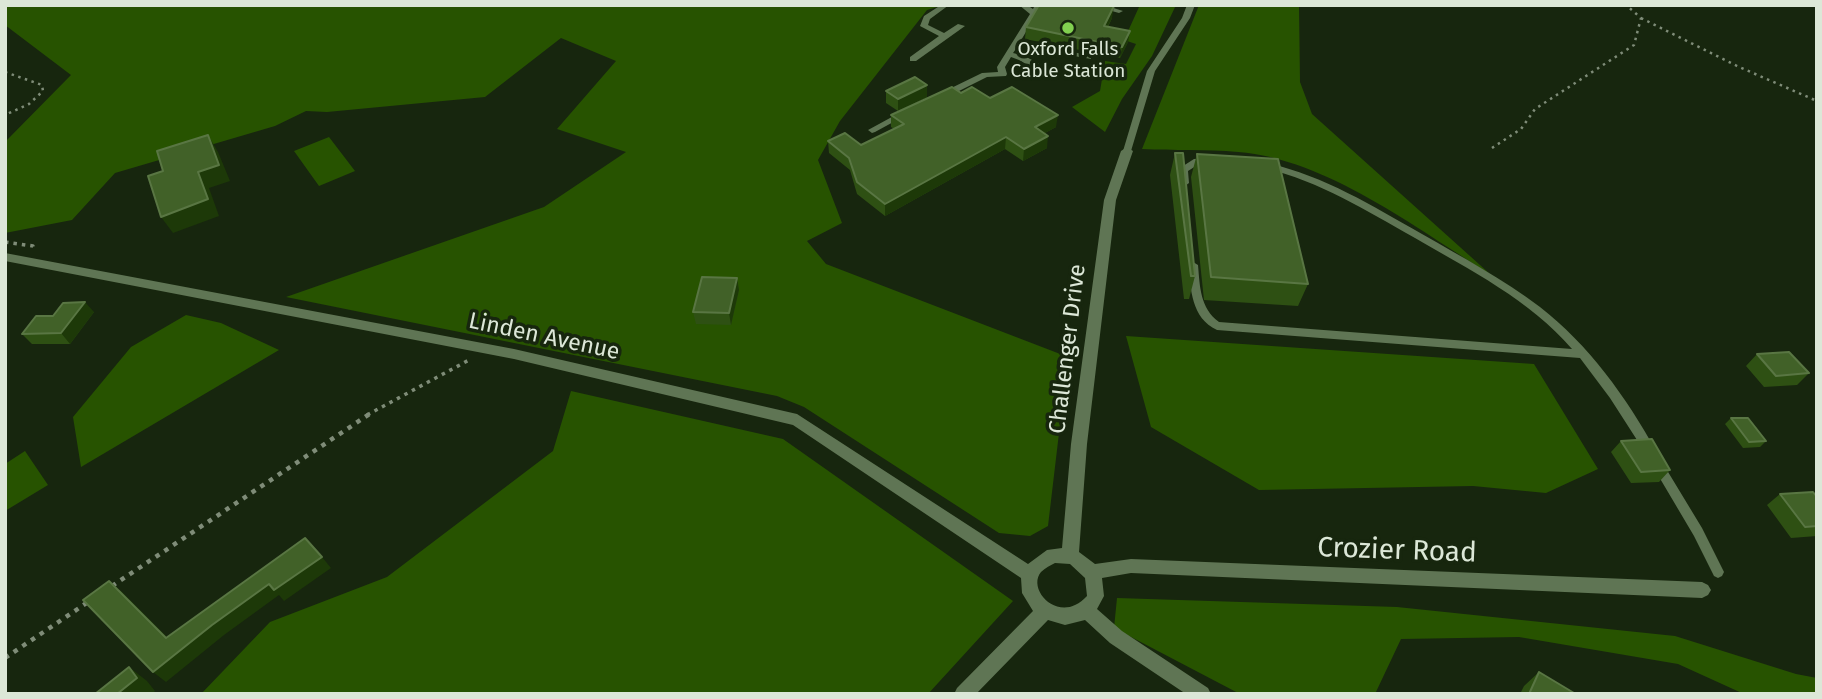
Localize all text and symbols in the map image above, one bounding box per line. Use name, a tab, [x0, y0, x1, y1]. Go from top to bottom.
marker: Oxford Falls Cable Station	[1060, 20, 1076, 36]
place label: Oxford Falls Cable Station	[1011, 39, 1125, 83]
street label: Challenger Drive	[1044, 263, 1092, 435]
street label: Linden Avenue	[466, 308, 622, 366]
street label: Crozier Road	[1317, 531, 1477, 571]

